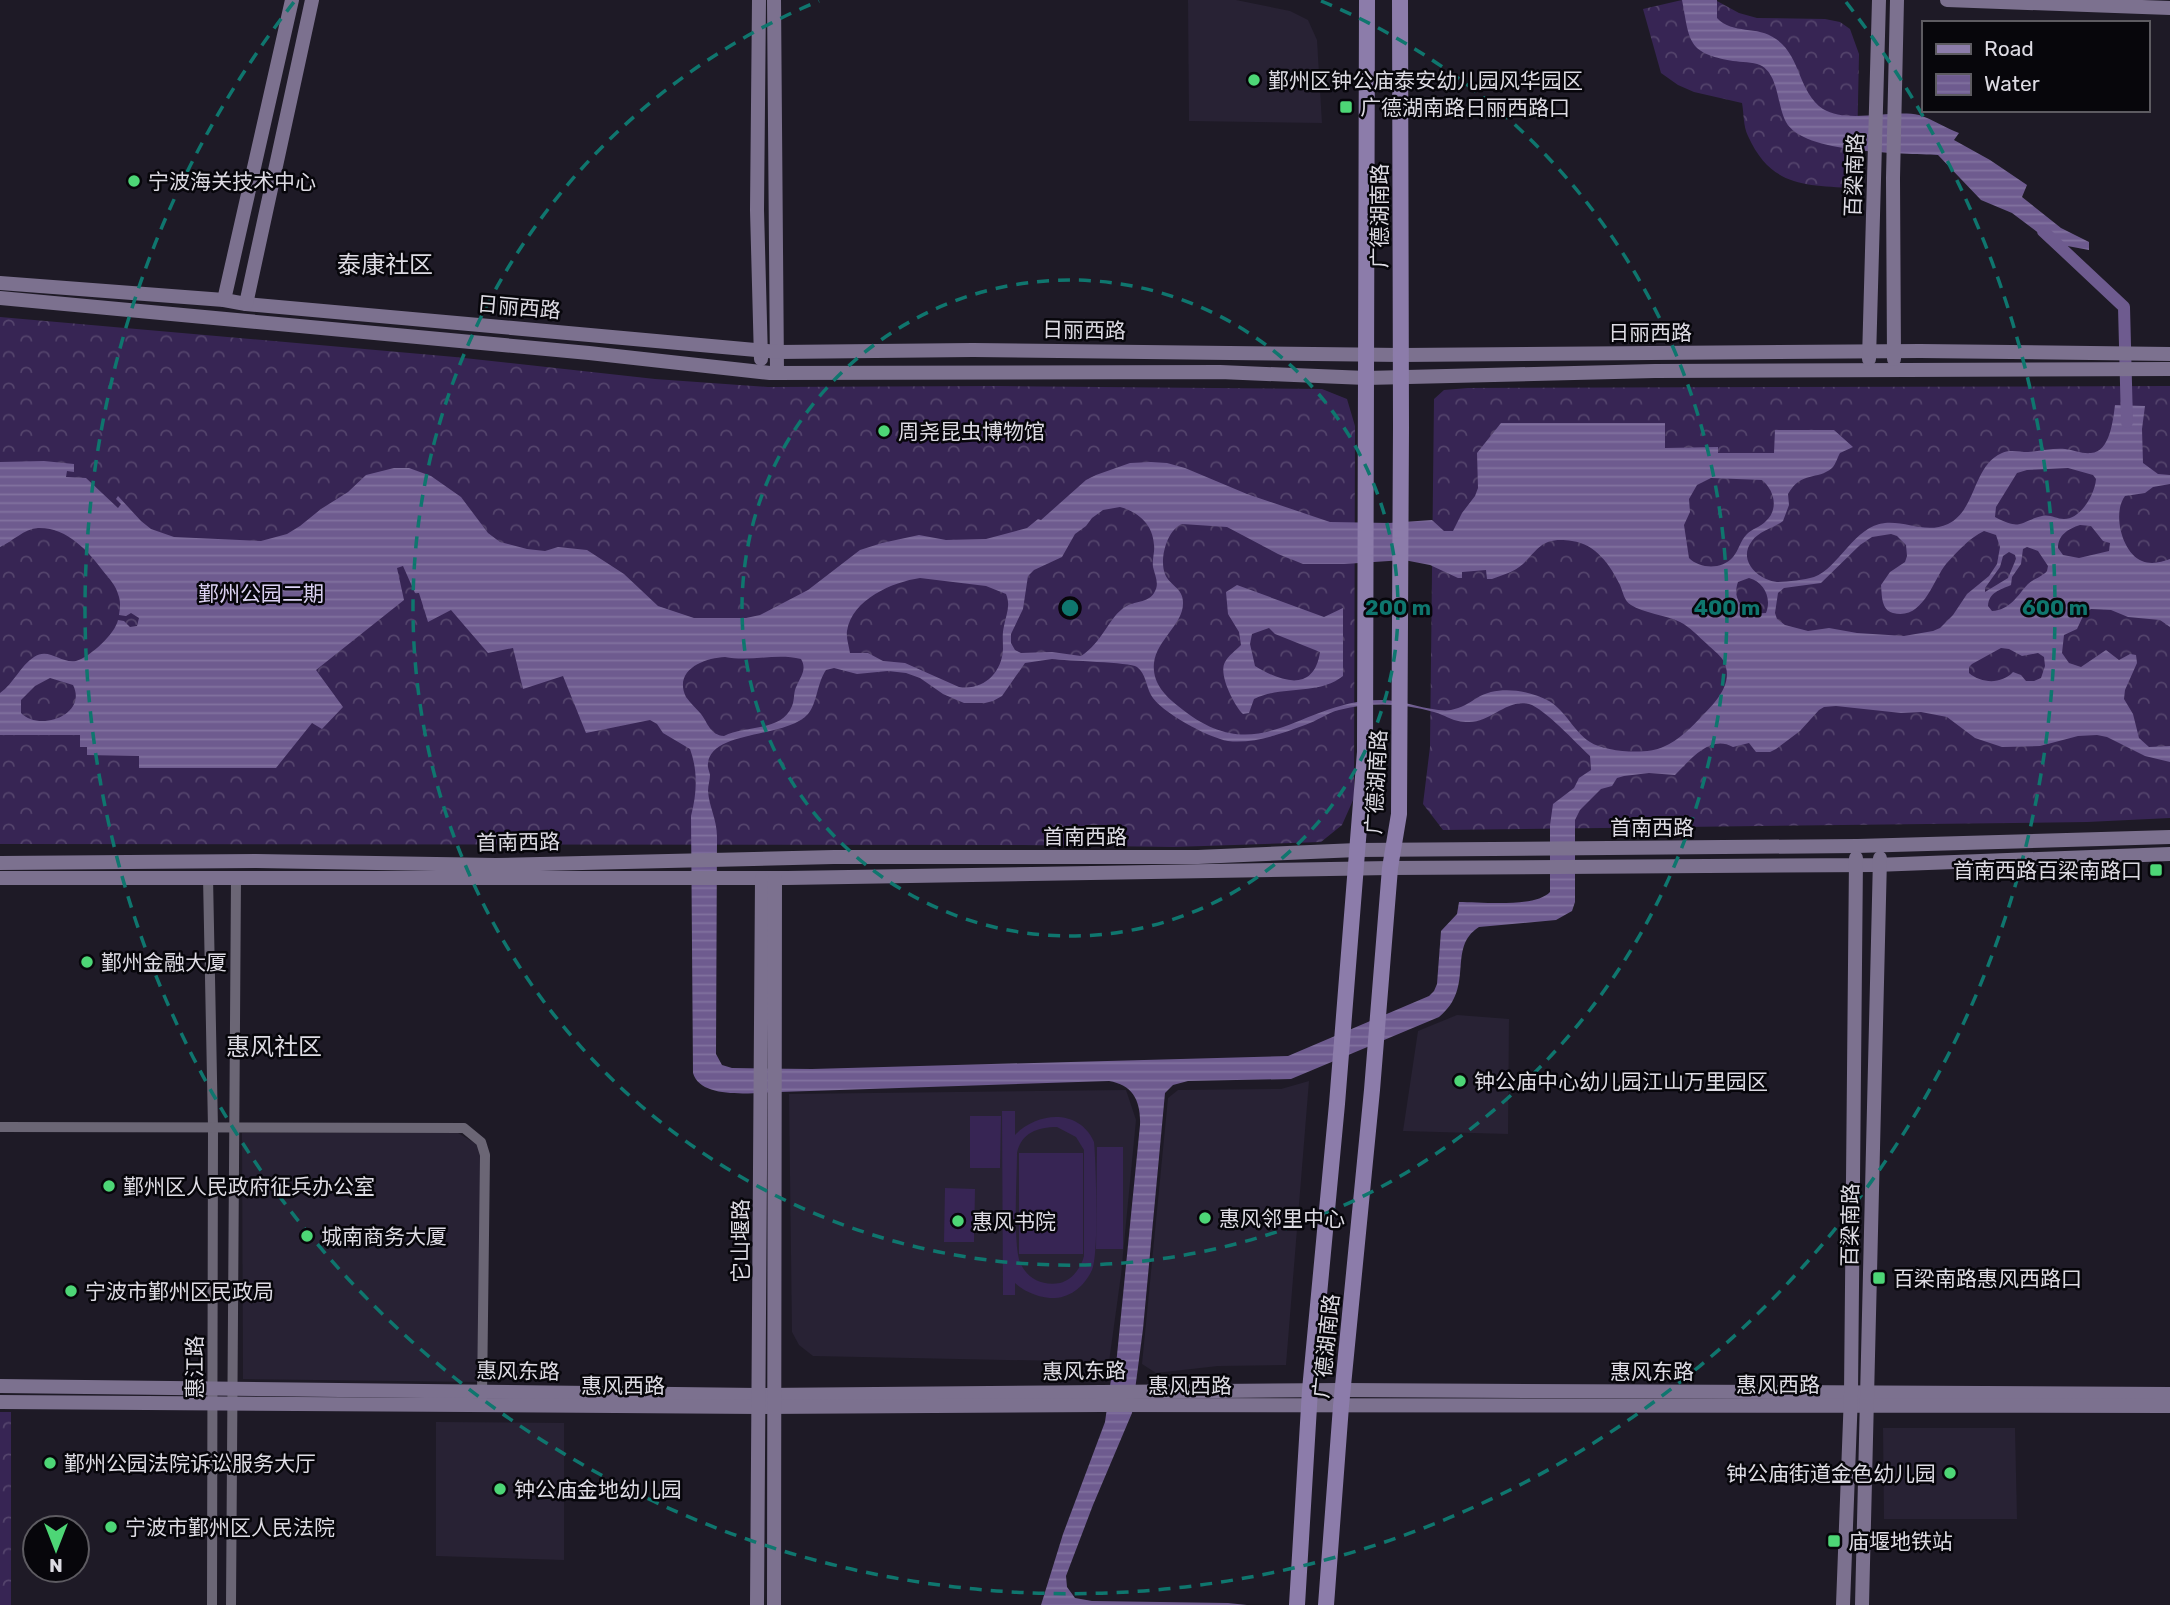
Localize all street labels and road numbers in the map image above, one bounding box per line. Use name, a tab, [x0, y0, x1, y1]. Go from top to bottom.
street label: 百梁南路	[1840, 133, 1868, 217]
street label: 广德湖南路	[1367, 164, 1392, 269]
street label: 日丽西路	[476, 291, 562, 323]
street label: 日丽西路	[1042, 317, 1126, 343]
street label: 日丽西路	[1608, 320, 1692, 345]
street label: 广德湖南路	[1361, 729, 1391, 835]
street label: 首南西路	[1610, 815, 1694, 840]
street label: 首南西路	[1043, 824, 1127, 849]
street label: 首南西路	[476, 829, 560, 855]
street label: 百梁南路	[1837, 1183, 1863, 1267]
street label: 它山堰路	[728, 1199, 753, 1283]
street label: 广德湖南路	[1308, 1292, 1344, 1400]
street label: 惠江路	[182, 1336, 207, 1399]
street label: 惠风东路	[476, 1358, 560, 1384]
street label: 惠风东路	[1042, 1358, 1126, 1384]
street label: 惠风东路	[1610, 1359, 1694, 1384]
street label: 惠风西路	[1736, 1372, 1820, 1397]
street label: 惠风西路	[581, 1373, 665, 1398]
street label: 惠风西路	[1148, 1373, 1232, 1398]

